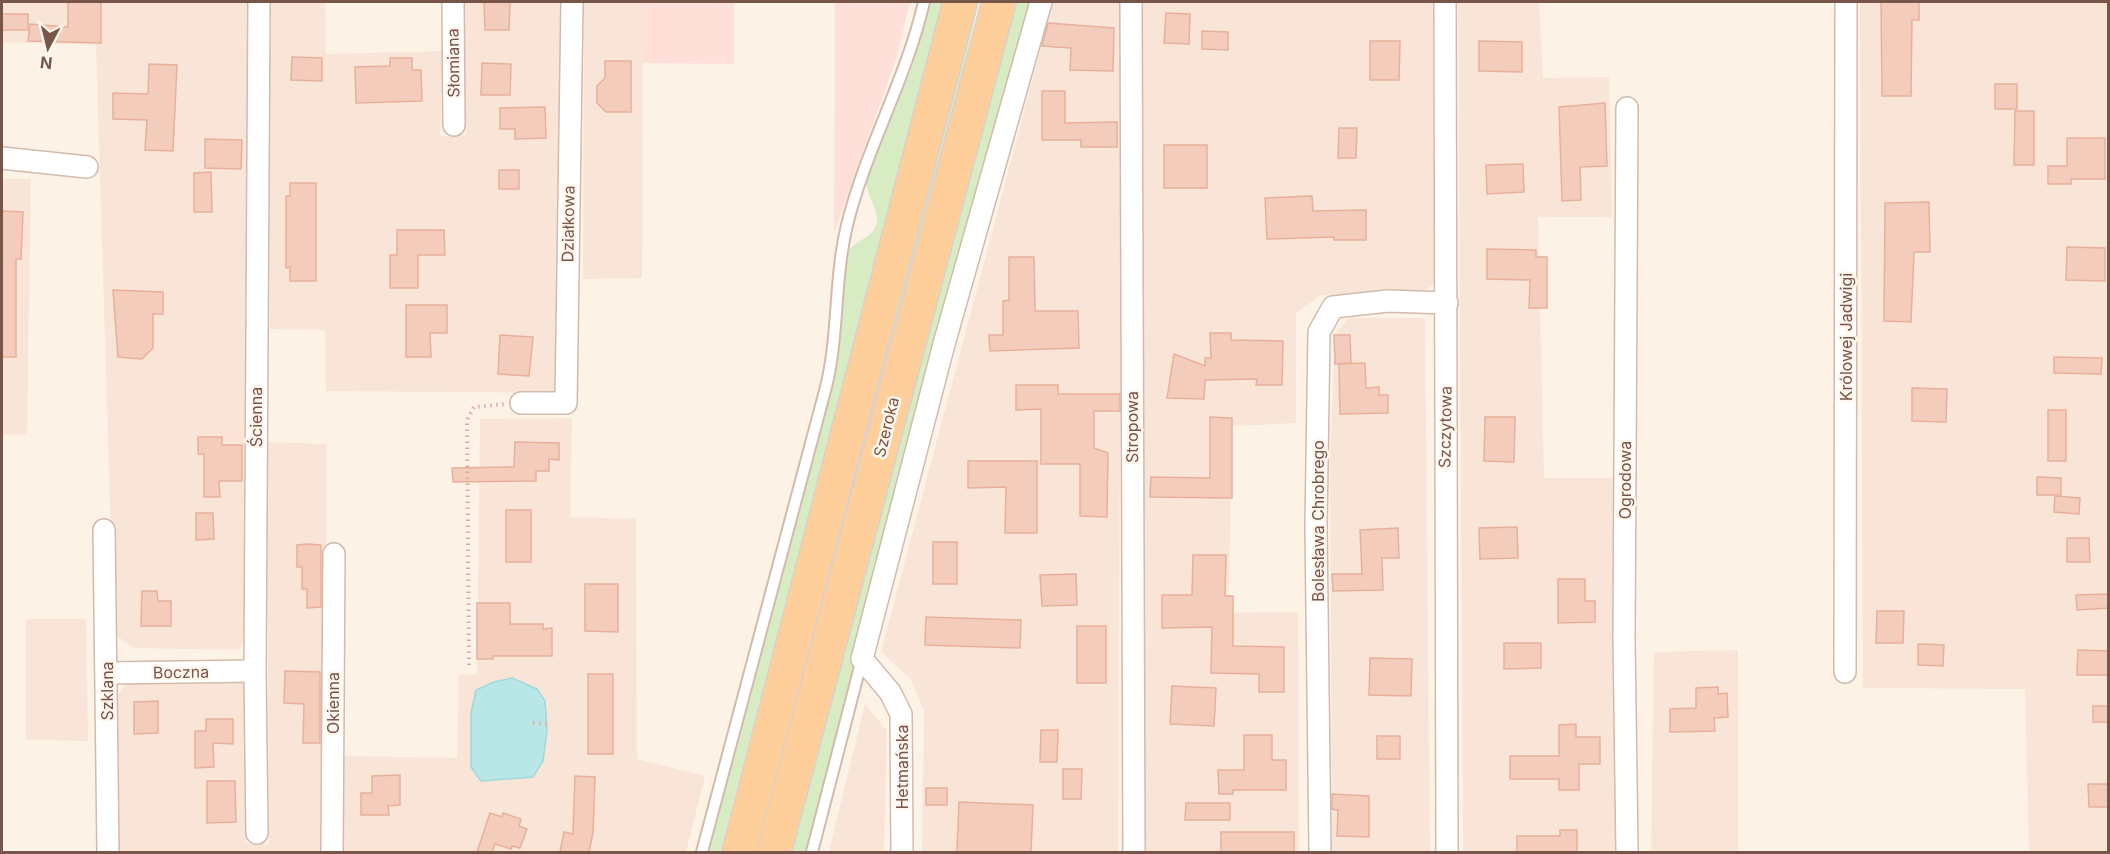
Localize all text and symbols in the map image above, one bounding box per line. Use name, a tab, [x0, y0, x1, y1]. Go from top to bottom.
north arrow	[18, 18, 78, 78]
street label: Słomiana	[442, 28, 464, 98]
text: N	[39, 52, 53, 74]
street label: Działkowa	[557, 185, 579, 263]
street label: Królowej Jadwigi	[1836, 273, 1856, 401]
street label: Szczytowa	[1434, 386, 1456, 468]
street label: Ścienna	[246, 387, 266, 447]
street label: Stropowa	[1122, 391, 1142, 463]
street label: Szeroka	[869, 395, 903, 459]
street label: Bolesława Chrobrego	[1308, 440, 1328, 602]
street label: Ogrodowa	[1615, 441, 1635, 519]
street label: Szklana	[97, 661, 117, 721]
street label: Boczna	[153, 662, 209, 682]
street label: Okienna	[323, 672, 343, 734]
street label: Hetmańska	[892, 724, 912, 810]

